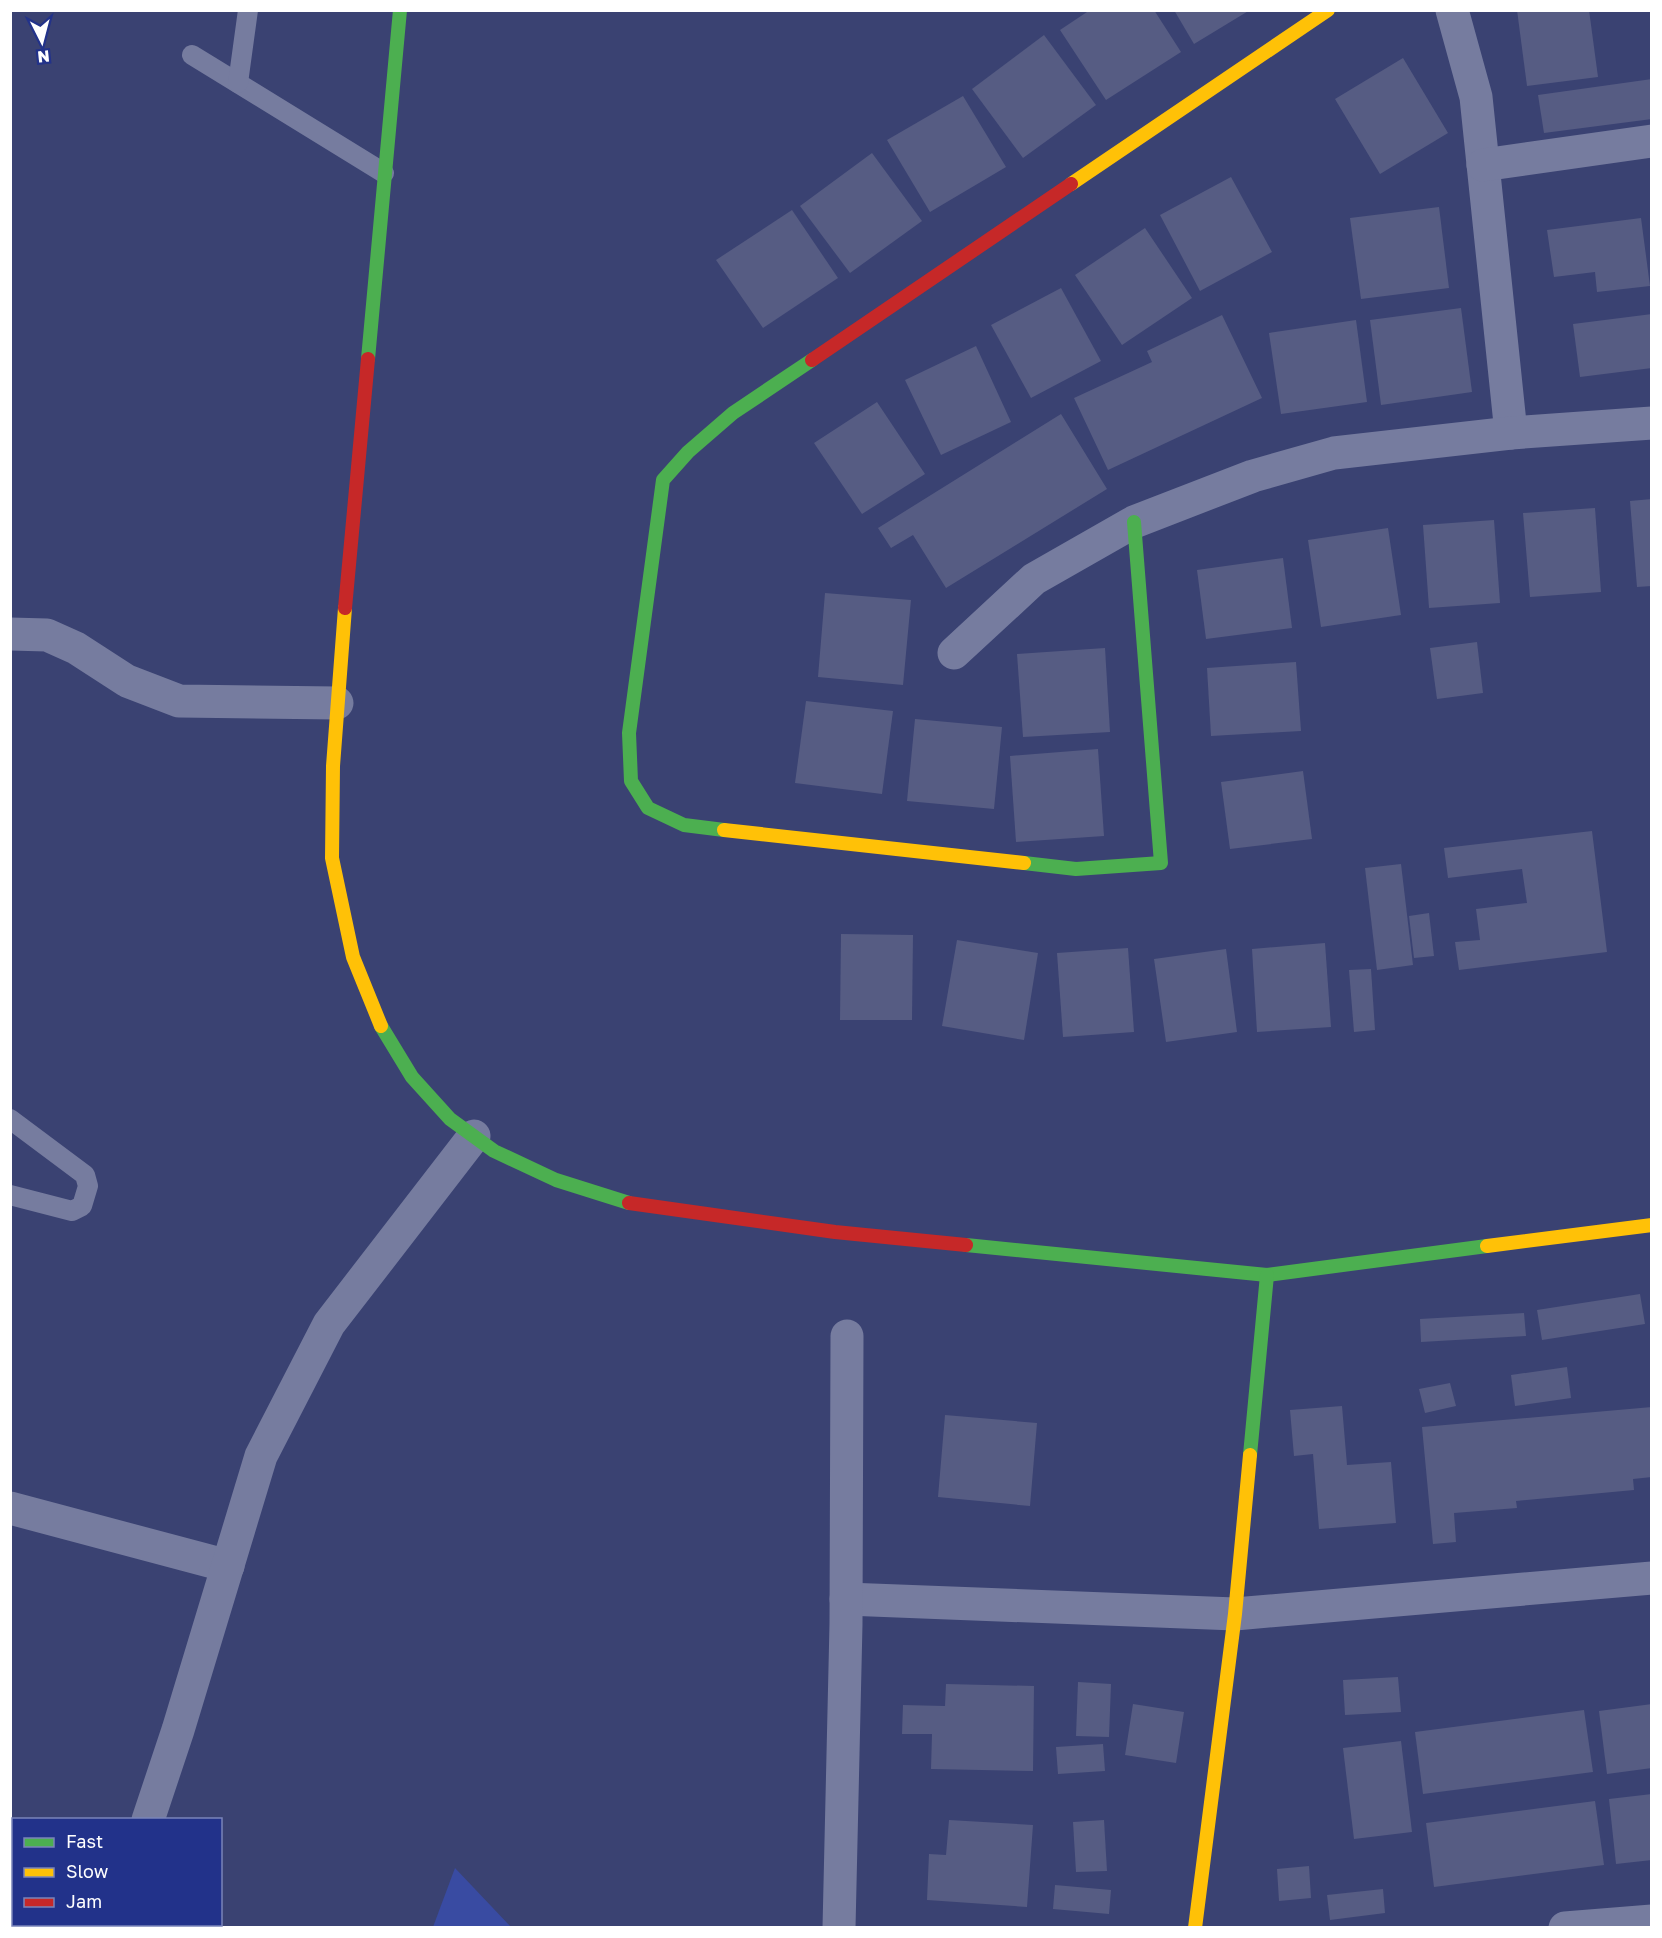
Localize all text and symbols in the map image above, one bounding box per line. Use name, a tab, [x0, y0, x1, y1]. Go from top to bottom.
north arrow	[12, 12, 72, 72]
text: N	[36, 46, 51, 67]
legend	[12, 1818, 222, 1926]
text: Fast	[66, 1830, 103, 1852]
text: Slow	[66, 1860, 109, 1882]
text: Jam	[66, 1890, 102, 1912]

